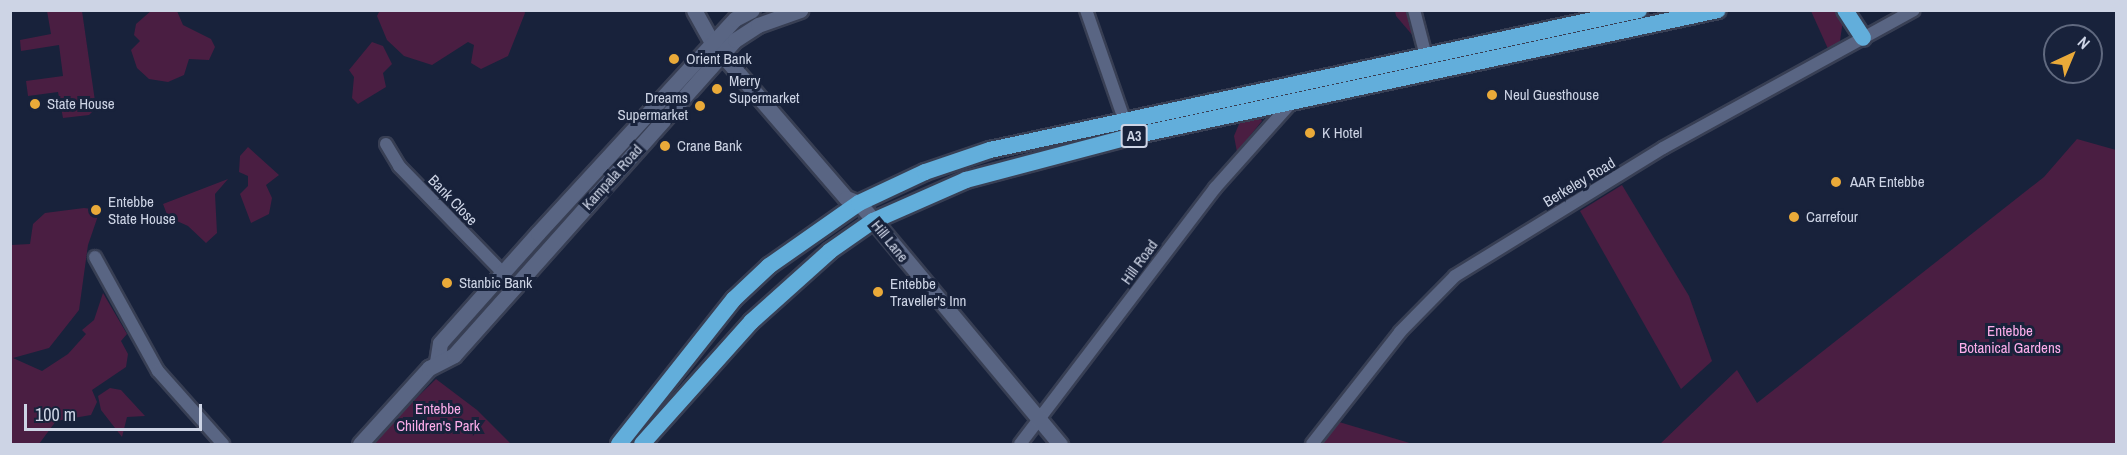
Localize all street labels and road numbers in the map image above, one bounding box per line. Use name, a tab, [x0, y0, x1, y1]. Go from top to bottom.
road number: A3	[1120, 125, 1148, 147]
street label: Kampala Road	[578, 141, 646, 213]
street label: Berkeley Road	[1540, 154, 1618, 210]
street label: Bank Close	[425, 171, 481, 229]
street label: Hill Lane	[868, 216, 912, 266]
street label: Hill Road	[1117, 236, 1161, 288]

